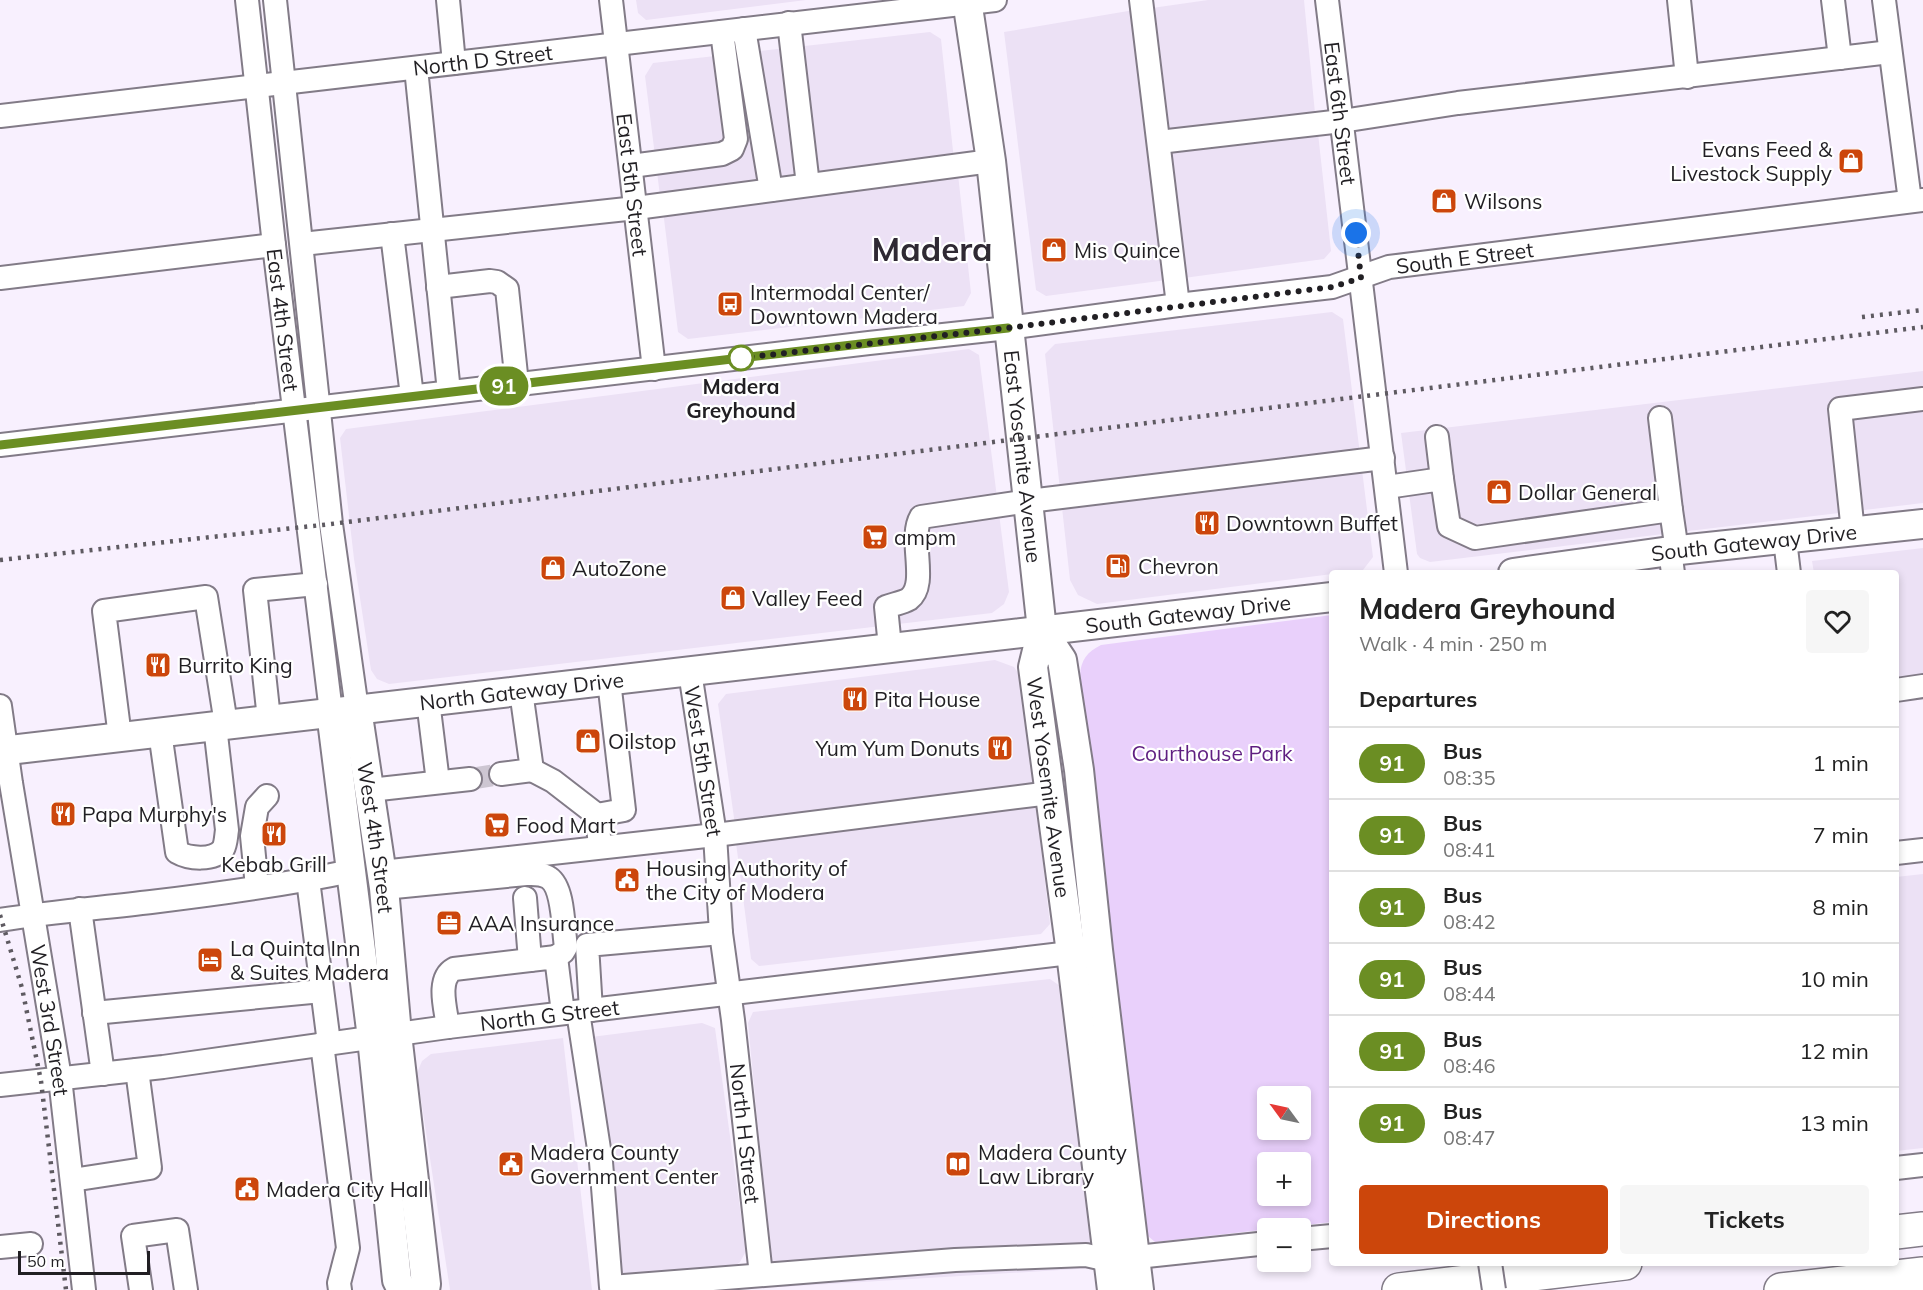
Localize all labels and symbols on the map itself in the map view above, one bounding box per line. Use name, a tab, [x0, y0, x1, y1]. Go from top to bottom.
street label: North D Street	[412, 39, 554, 81]
street label: East 6th Street	[1319, 40, 1362, 186]
street label: East 5th Street	[611, 112, 654, 258]
place label: Evans Feed & Livestock Supply	[1670, 136, 1833, 186]
shop icon: Evans Feed & Livestock Supply	[1836, 146, 1866, 176]
shop icon: Wilsons	[1429, 186, 1459, 216]
place label: Wilsons	[1464, 188, 1542, 214]
your location	[1341, 218, 1371, 248]
district label: Madera	[872, 228, 992, 269]
shop icon: Mis Quince	[1039, 235, 1069, 265]
street label: South E Street	[1394, 236, 1535, 279]
place label: Mis Quince	[1074, 237, 1180, 263]
street label: East 4th Street	[262, 247, 305, 393]
place label: Intermodal Center/ Downtown Madera	[750, 279, 938, 329]
bus stop icon: Intermodal Center/ Downtown Madera	[715, 289, 745, 319]
marker: Madera Greyhound	[728, 345, 754, 371]
street label: East Yosemite Avenue	[999, 349, 1048, 564]
line badge: 91	[477, 366, 531, 406]
place label: Madera Greyhound	[686, 373, 796, 423]
shop icon: Dollar General	[1484, 477, 1514, 507]
place label: Dollar General	[1518, 479, 1657, 505]
restaurant icon: Downtown Buffet	[1192, 508, 1222, 538]
place label: Downtown Buffet	[1226, 510, 1398, 536]
street label: South Gateway Drive	[1649, 518, 1858, 567]
supermarket icon: ampm	[860, 522, 890, 552]
place label: ampm	[894, 524, 956, 550]
fuel station icon: Chevron	[1103, 551, 1133, 581]
shop icon: AutoZone	[538, 553, 568, 583]
place label: Chevron	[1138, 553, 1219, 579]
place label: AutoZone	[572, 555, 667, 581]
shop icon: Valley Feed	[718, 583, 748, 613]
place label: Valley Feed	[752, 585, 863, 611]
street label: South Gateway Drive	[1084, 589, 1292, 638]
restaurant icon: Burrito King	[143, 650, 173, 680]
place label: Burrito King	[178, 652, 293, 678]
street label: North Gateway Drive	[418, 666, 625, 715]
street label: West Yosemite Avenue	[1021, 675, 1077, 899]
street label: West 5th Street	[679, 684, 728, 838]
restaurant icon: Pita House	[840, 684, 870, 714]
place label: Pita House	[874, 686, 980, 712]
shop icon: Oilstop	[573, 726, 603, 756]
place label: Oilstop	[608, 728, 676, 754]
restaurant icon: Yum Yum Donuts	[985, 733, 1015, 763]
place label: Yum Yum Donuts	[815, 735, 980, 761]
park label: Courthouse Park	[1131, 740, 1293, 766]
street label: West 4th Street	[352, 760, 399, 914]
restaurant icon: Papa Murphy's	[48, 799, 78, 829]
place label: Papa Murphy's	[82, 801, 227, 827]
supermarket icon: Food Mart	[482, 810, 512, 840]
place label: Food Mart	[516, 812, 616, 838]
restaurant icon: Kebab Grill	[259, 819, 289, 849]
place label: Kebab Grill	[221, 851, 327, 877]
place label: Housing Authority of the City of Modera	[646, 855, 848, 905]
public building icon: Housing Authority of the City of Modera	[612, 865, 642, 895]
office icon: AAA Insurance	[434, 908, 464, 938]
place label: AAA Insurance	[468, 910, 614, 936]
place label: La Quinta Inn & Suites Madera	[230, 935, 389, 985]
street label: West 3rd Street	[25, 942, 75, 1097]
hotel icon: La Quinta Inn & Suites Madera	[195, 945, 225, 975]
street label: North G Street	[478, 994, 621, 1036]
street label: North H Street	[725, 1062, 766, 1205]
north arrow	[1257, 1086, 1311, 1140]
place label: Madera County Government Center	[530, 1139, 719, 1189]
place label: Madera County Law Library	[978, 1139, 1127, 1189]
public building icon: Madera County Government Center	[496, 1149, 526, 1179]
library icon: Madera County Law Library	[943, 1149, 973, 1179]
public building icon: Madera City Hall	[232, 1174, 262, 1204]
place label: Madera City Hall	[266, 1176, 428, 1202]
scale bar	[18, 1248, 150, 1276]

